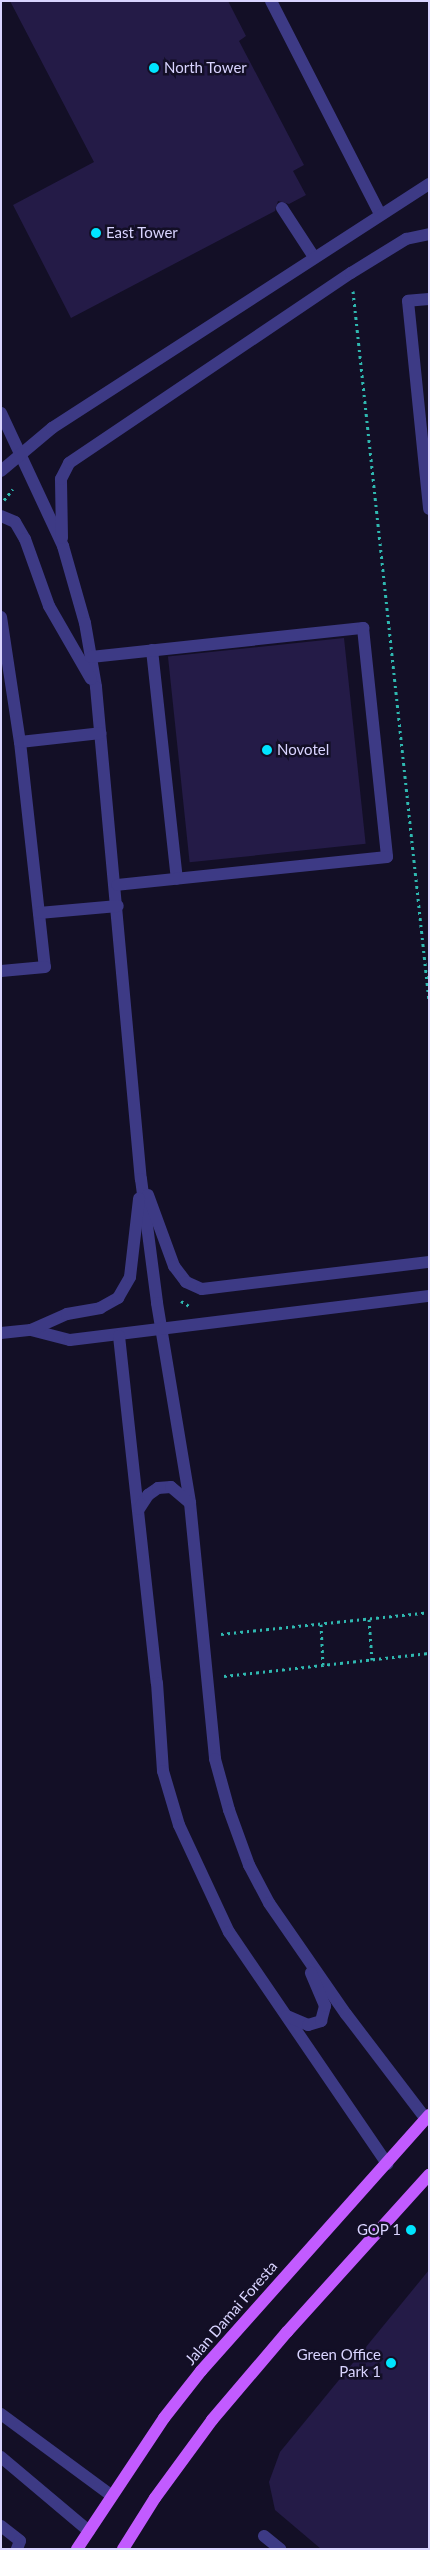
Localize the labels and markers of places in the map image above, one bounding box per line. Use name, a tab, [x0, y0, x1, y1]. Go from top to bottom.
place label: North Tower	[164, 59, 247, 77]
marker: North Tower	[148, 62, 160, 74]
place label: East Tower	[106, 224, 178, 242]
marker: East Tower	[90, 227, 102, 239]
place label: Novotel	[277, 741, 329, 759]
marker: Novotel	[261, 744, 273, 756]
place label: GOP 1	[356, 2221, 401, 2239]
marker: GOP 1	[405, 2224, 417, 2236]
place label: Green Office Park 1	[297, 2345, 381, 2380]
marker: Green Office Park 1	[385, 2357, 397, 2369]

